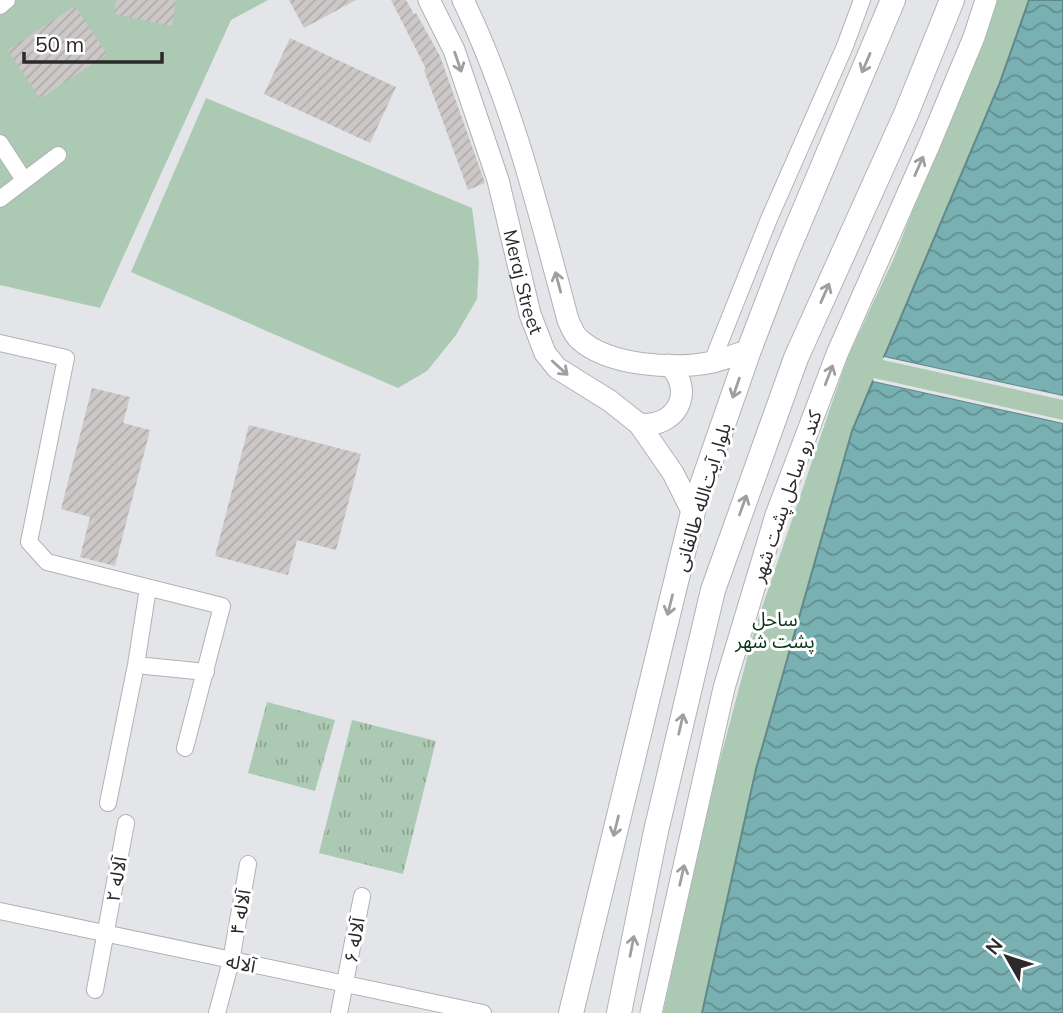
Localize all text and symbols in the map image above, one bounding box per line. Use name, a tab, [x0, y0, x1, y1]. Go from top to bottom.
scale bar	[24, 21, 163, 65]
text: 50 m	[35, 31, 84, 57]
one-way arrow	[453, 50, 465, 72]
one-way arrow	[859, 52, 872, 73]
one-way arrow	[913, 156, 926, 178]
street label: Meraj Street	[498, 227, 549, 338]
one-way arrow	[551, 271, 564, 294]
one-way arrow	[819, 283, 832, 304]
one-way arrow	[551, 360, 569, 376]
one-way arrow	[824, 365, 837, 387]
one-way arrow	[729, 376, 741, 398]
street label: کند رو ساحل پشت شهر	[745, 406, 828, 586]
street label: بلوار آیت‌الله طالقانی	[668, 420, 736, 574]
one-way arrow	[738, 495, 750, 517]
one-way arrow	[663, 593, 676, 616]
park label: ساحل پشت شهر	[734, 607, 815, 654]
one-way arrow	[675, 713, 688, 736]
one-way arrow	[609, 814, 622, 837]
street label: آلاله ۲	[100, 853, 132, 904]
one-way arrow	[676, 864, 689, 887]
street label: آلاله ۴	[224, 886, 256, 937]
street label: آلاله ۶	[338, 914, 370, 965]
north arrow	[972, 922, 1042, 992]
text: N	[980, 933, 1008, 959]
one-way arrow	[626, 935, 640, 958]
street label: آلاله	[224, 948, 259, 978]

